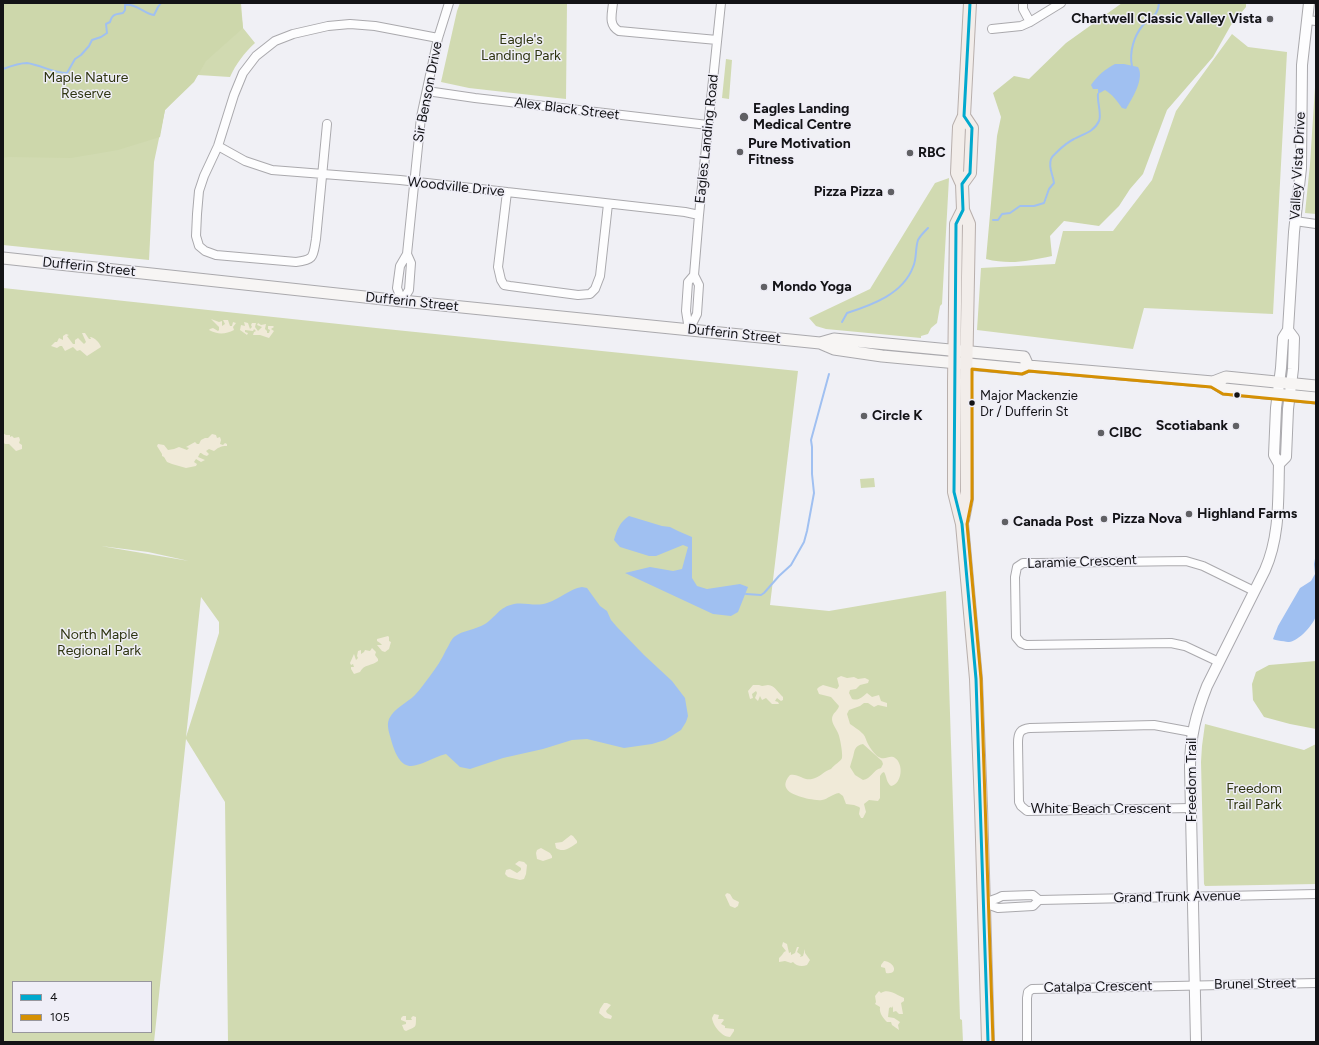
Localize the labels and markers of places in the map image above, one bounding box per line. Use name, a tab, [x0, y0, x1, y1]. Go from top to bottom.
place label: Chartwell Classic Valley Vista	[1071, 11, 1262, 27]
marker: Chartwell Classic Valley Vista	[1265, 14, 1275, 24]
place label: Eagles Landing Medical Centre	[753, 101, 851, 134]
marker: Eagles Landing Medical Centre	[738, 111, 750, 123]
place label: Pure Motivation Fitness	[748, 136, 851, 168]
place label: RBC	[918, 145, 946, 161]
marker: Pure Motivation Fitness	[735, 147, 745, 157]
marker: RBC	[905, 148, 915, 158]
place label: Pizza Pizza	[814, 184, 883, 200]
marker: Pizza Pizza	[886, 187, 896, 197]
place label: Mondo Yoga	[772, 279, 852, 295]
marker: Mondo Yoga	[759, 282, 769, 292]
place label: Major Mackenzie Dr / Dufferin St	[980, 388, 1078, 419]
unlabelled marker	[1232, 390, 1242, 400]
marker: Major Mackenzie Dr / Dufferin St	[967, 398, 977, 408]
place label: Circle K	[872, 408, 923, 424]
marker: Circle K	[859, 411, 869, 421]
place label: Scotiabank	[1156, 418, 1228, 434]
marker: Scotiabank	[1231, 421, 1241, 431]
place label: CIBC	[1109, 425, 1142, 441]
marker: CIBC	[1096, 428, 1106, 438]
place label: Highland Farms	[1197, 506, 1297, 522]
marker: Highland Farms	[1184, 509, 1194, 519]
place label: Pizza Nova	[1112, 511, 1182, 527]
place label: Canada Post	[1013, 514, 1094, 530]
marker: Pizza Nova	[1099, 514, 1109, 524]
marker: Canada Post	[1000, 517, 1010, 527]

